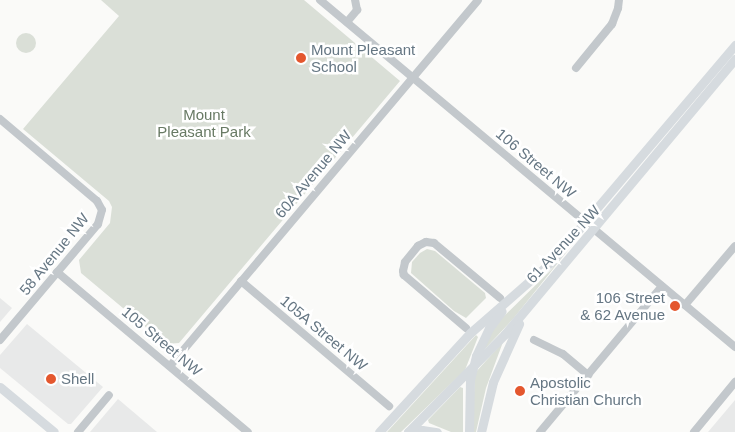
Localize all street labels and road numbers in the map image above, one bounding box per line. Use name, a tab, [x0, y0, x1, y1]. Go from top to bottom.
street label: 106 Street NW	[493, 124, 579, 202]
street label: 60A Avenue NW	[271, 126, 355, 222]
street label: 61 Avenue NW	[522, 201, 604, 287]
street label: 58 Avenue NW	[15, 209, 93, 299]
street label: 105A Street NW	[277, 291, 371, 375]
street label: 105 Street NW	[119, 302, 205, 380]

